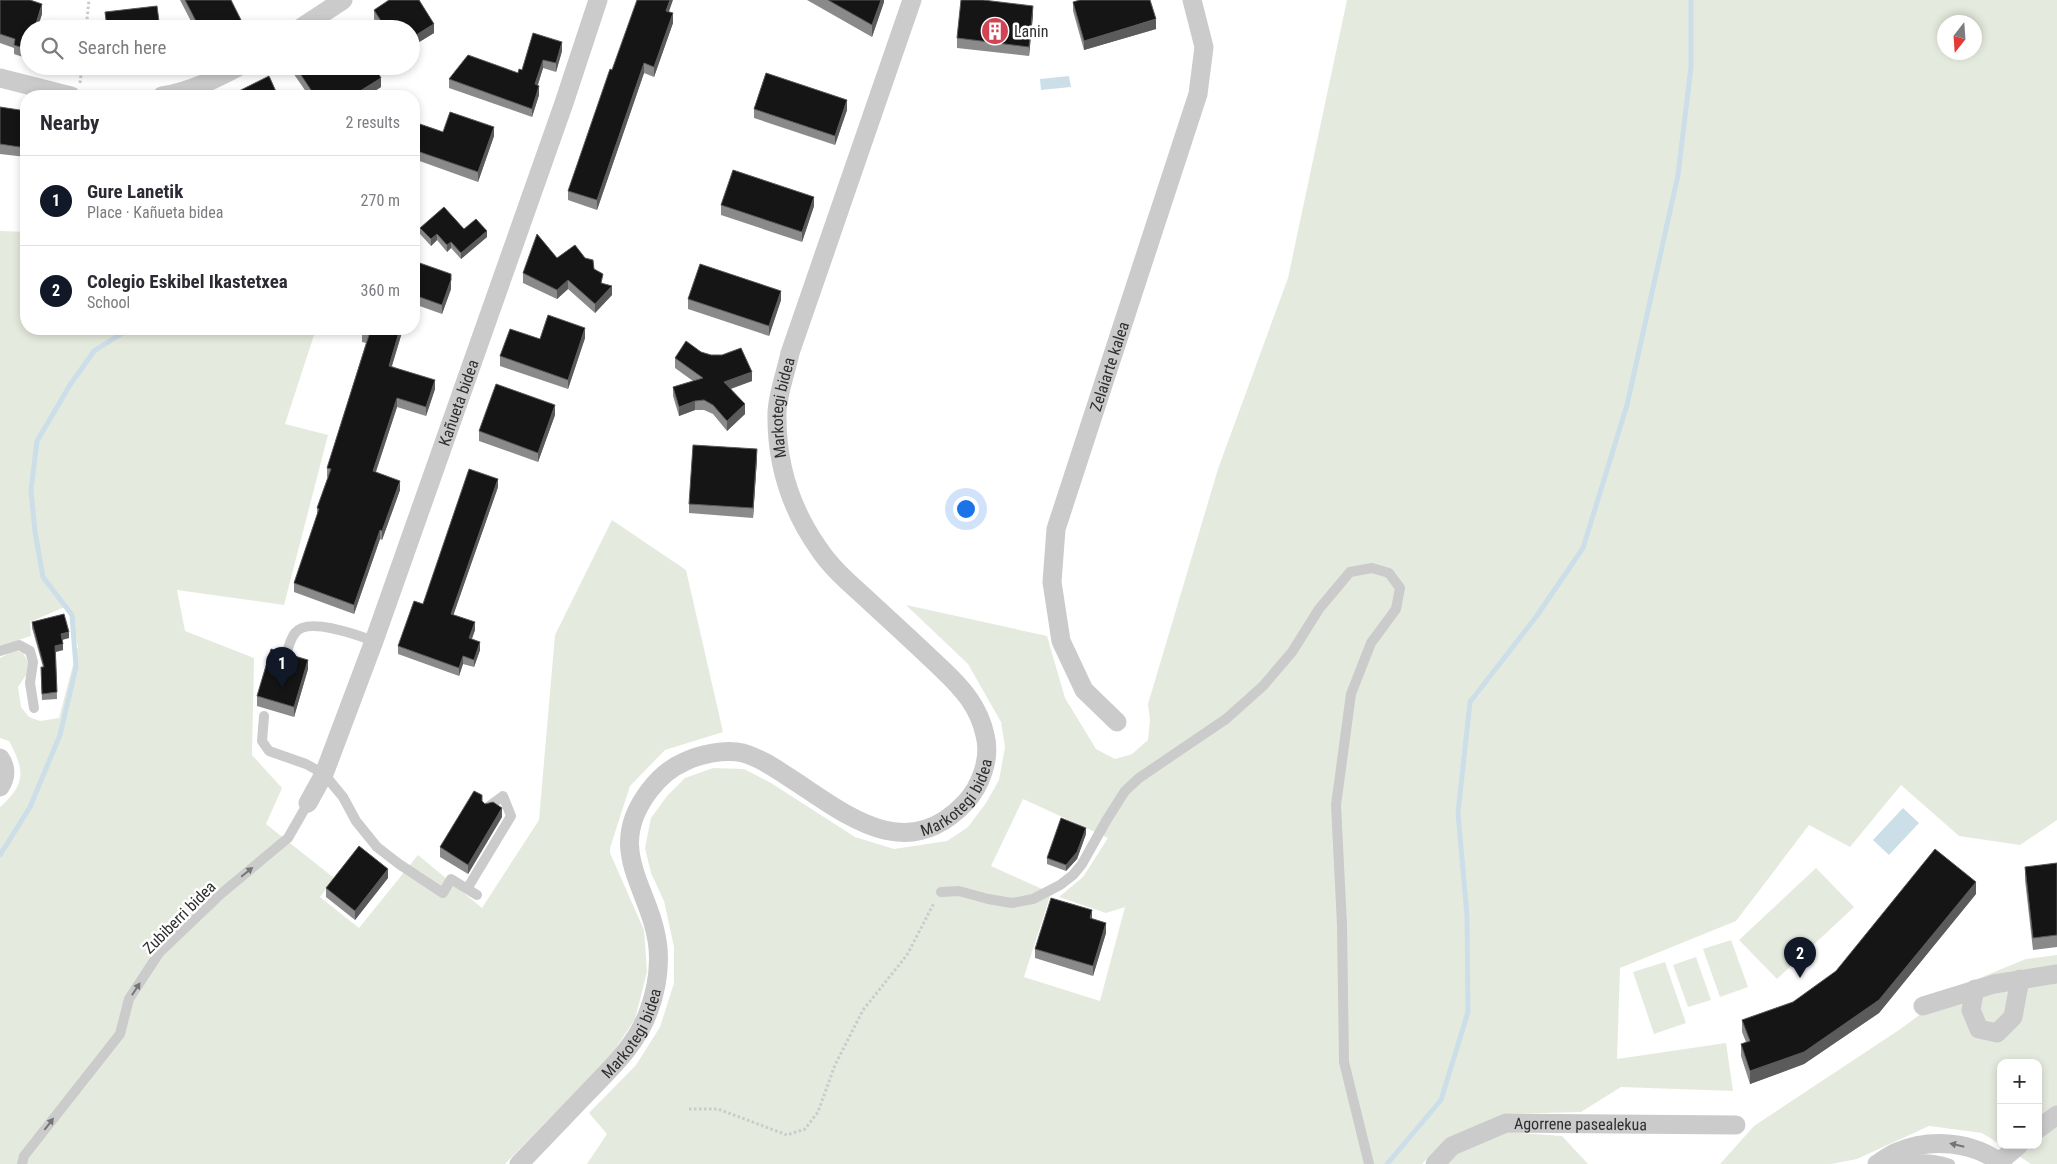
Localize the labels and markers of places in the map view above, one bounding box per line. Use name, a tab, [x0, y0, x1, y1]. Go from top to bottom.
building icon: Lanin	[980, 16, 1010, 46]
place label: Lanin	[1014, 22, 1048, 41]
pin: 1	[266, 647, 298, 688]
pin: 2	[1784, 937, 1816, 978]

